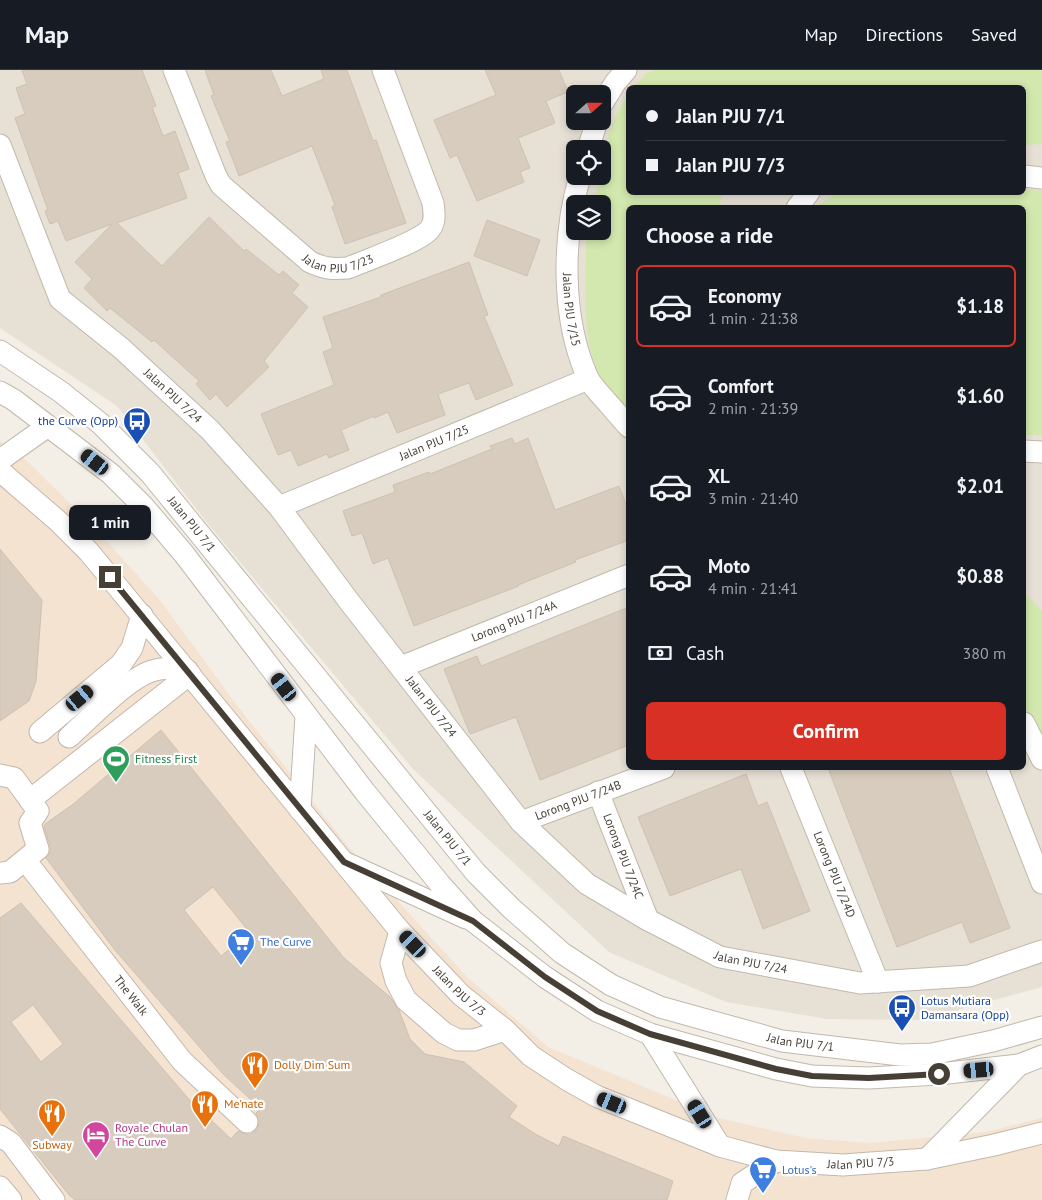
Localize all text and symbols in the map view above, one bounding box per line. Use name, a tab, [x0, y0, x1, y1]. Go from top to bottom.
text: Map	[25, 19, 69, 50]
text: Map	[805, 23, 837, 46]
text: Directions	[865, 23, 943, 46]
text: Saved	[971, 23, 1017, 46]
north arrow	[566, 85, 611, 130]
map controls	[566, 85, 611, 240]
text: Jalan PJU 7/1	[676, 104, 785, 128]
button: locate	[566, 140, 611, 185]
text: Jalan PJU 7/3	[676, 153, 785, 177]
button: layers	[566, 195, 611, 240]
text: Choose a ride	[646, 221, 773, 249]
street label: Jalan PJU 7/23	[299, 250, 375, 276]
street label: Jalan PJU 7/15	[560, 272, 584, 348]
icon: car	[648, 284, 693, 329]
text: Economy	[708, 284, 781, 308]
text: $1.18	[956, 294, 1004, 318]
text: 1 min · 21:38	[708, 308, 798, 328]
street label: Jalan PJU 7/24	[140, 364, 206, 426]
icon: car	[648, 374, 693, 419]
text: Comfort	[708, 374, 774, 398]
text: $1.60	[956, 384, 1004, 408]
text: 2 min · 21:39	[708, 398, 798, 418]
bus stop icon: the Curve (Opp)	[122, 406, 152, 445]
place label: the Curve (Opp)	[38, 413, 118, 428]
street label: Jalan PJU 7/25	[396, 421, 471, 464]
car	[78, 447, 111, 477]
icon: car	[648, 464, 693, 509]
text: XL	[708, 464, 730, 488]
text: $2.01	[956, 474, 1004, 498]
text: 3 min · 21:40	[708, 488, 798, 508]
street label: Jalan PJU 7/1	[164, 492, 219, 555]
callout: 1 min	[69, 504, 151, 540]
text: 1 min	[90, 512, 130, 532]
icon: car	[648, 554, 693, 599]
text: Moto	[708, 554, 750, 578]
text: $0.88	[956, 564, 1004, 588]
route end	[99, 566, 121, 588]
text: 4 min · 21:41	[708, 578, 798, 598]
street label: Lorong PJU 7/24A	[469, 597, 559, 645]
icon: cash	[646, 639, 674, 667]
text: Cash	[686, 641, 724, 665]
text: 380 m	[963, 643, 1006, 663]
car	[268, 671, 299, 703]
street label: Jalan PJU 7/24	[402, 672, 460, 740]
car	[63, 683, 96, 713]
button: Confirm	[646, 702, 1006, 760]
sports icon: Fitness First	[101, 744, 131, 783]
place label: Fitness First	[135, 751, 197, 766]
street label: Lorong PJU 7/24B	[533, 777, 623, 823]
street label: Jalan PJU 7/1	[420, 806, 475, 869]
street label: Lorong PJU 7/24C	[600, 811, 647, 901]
street label: Lorong PJU 7/24D	[811, 829, 859, 920]
supermarket icon: The Curve	[226, 927, 256, 966]
car	[397, 928, 428, 960]
place label: The Curve	[260, 934, 311, 949]
street label: Jalan PJU 7/24	[711, 947, 789, 976]
street label: Jalan PJU 7/3	[429, 961, 489, 1019]
street label: The Walk	[111, 972, 152, 1019]
bus stop icon: Lotus Mutiara Damansara (Opp)	[887, 993, 917, 1032]
place label: Lotus Mutiara Damansara (Opp)	[921, 993, 1009, 1022]
street label: Jalan PJU 7/1	[765, 1029, 835, 1054]
restaurant icon: Dolly Dim Sum	[240, 1050, 270, 1089]
place label: Dolly Dim Sum	[274, 1057, 350, 1072]
car	[963, 1061, 994, 1079]
route start	[928, 1063, 950, 1085]
restaurant icon: Me’nate	[190, 1089, 220, 1128]
car	[595, 1090, 628, 1116]
place label: Me’nate	[224, 1096, 264, 1111]
car	[685, 1097, 714, 1131]
restaurant icon: Subway	[37, 1098, 67, 1137]
hotel icon: Royale Chulan The Curve	[81, 1120, 111, 1159]
place label: Royale Chulan The Curve	[115, 1120, 188, 1149]
place label: Subway	[32, 1137, 72, 1152]
street label: Jalan PJU 7/3	[826, 1153, 895, 1172]
supermarket icon: Lotus's	[748, 1155, 778, 1194]
place label: Lotus's	[782, 1162, 816, 1177]

